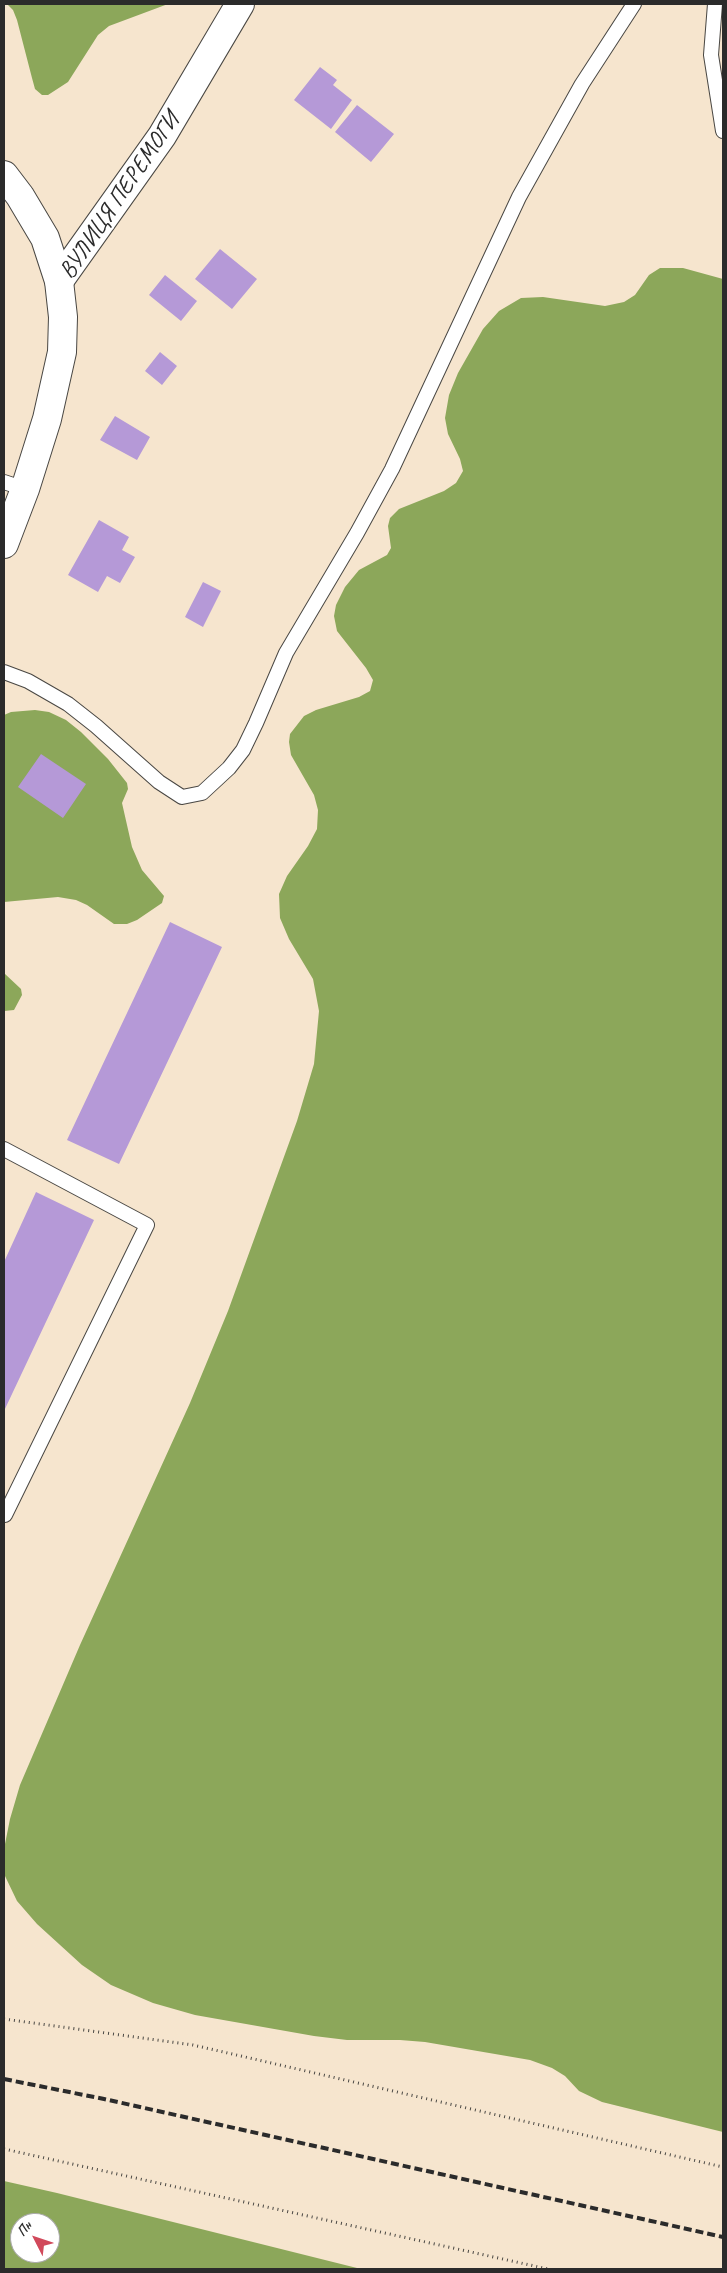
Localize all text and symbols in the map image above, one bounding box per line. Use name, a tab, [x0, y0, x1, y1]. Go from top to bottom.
street label: ВУЛИЦЯ ПЕРЕМОГИ	[54, 107, 186, 285]
north arrow	[10, 2213, 60, 2263]
text: Пн	[13, 2217, 35, 2240]

